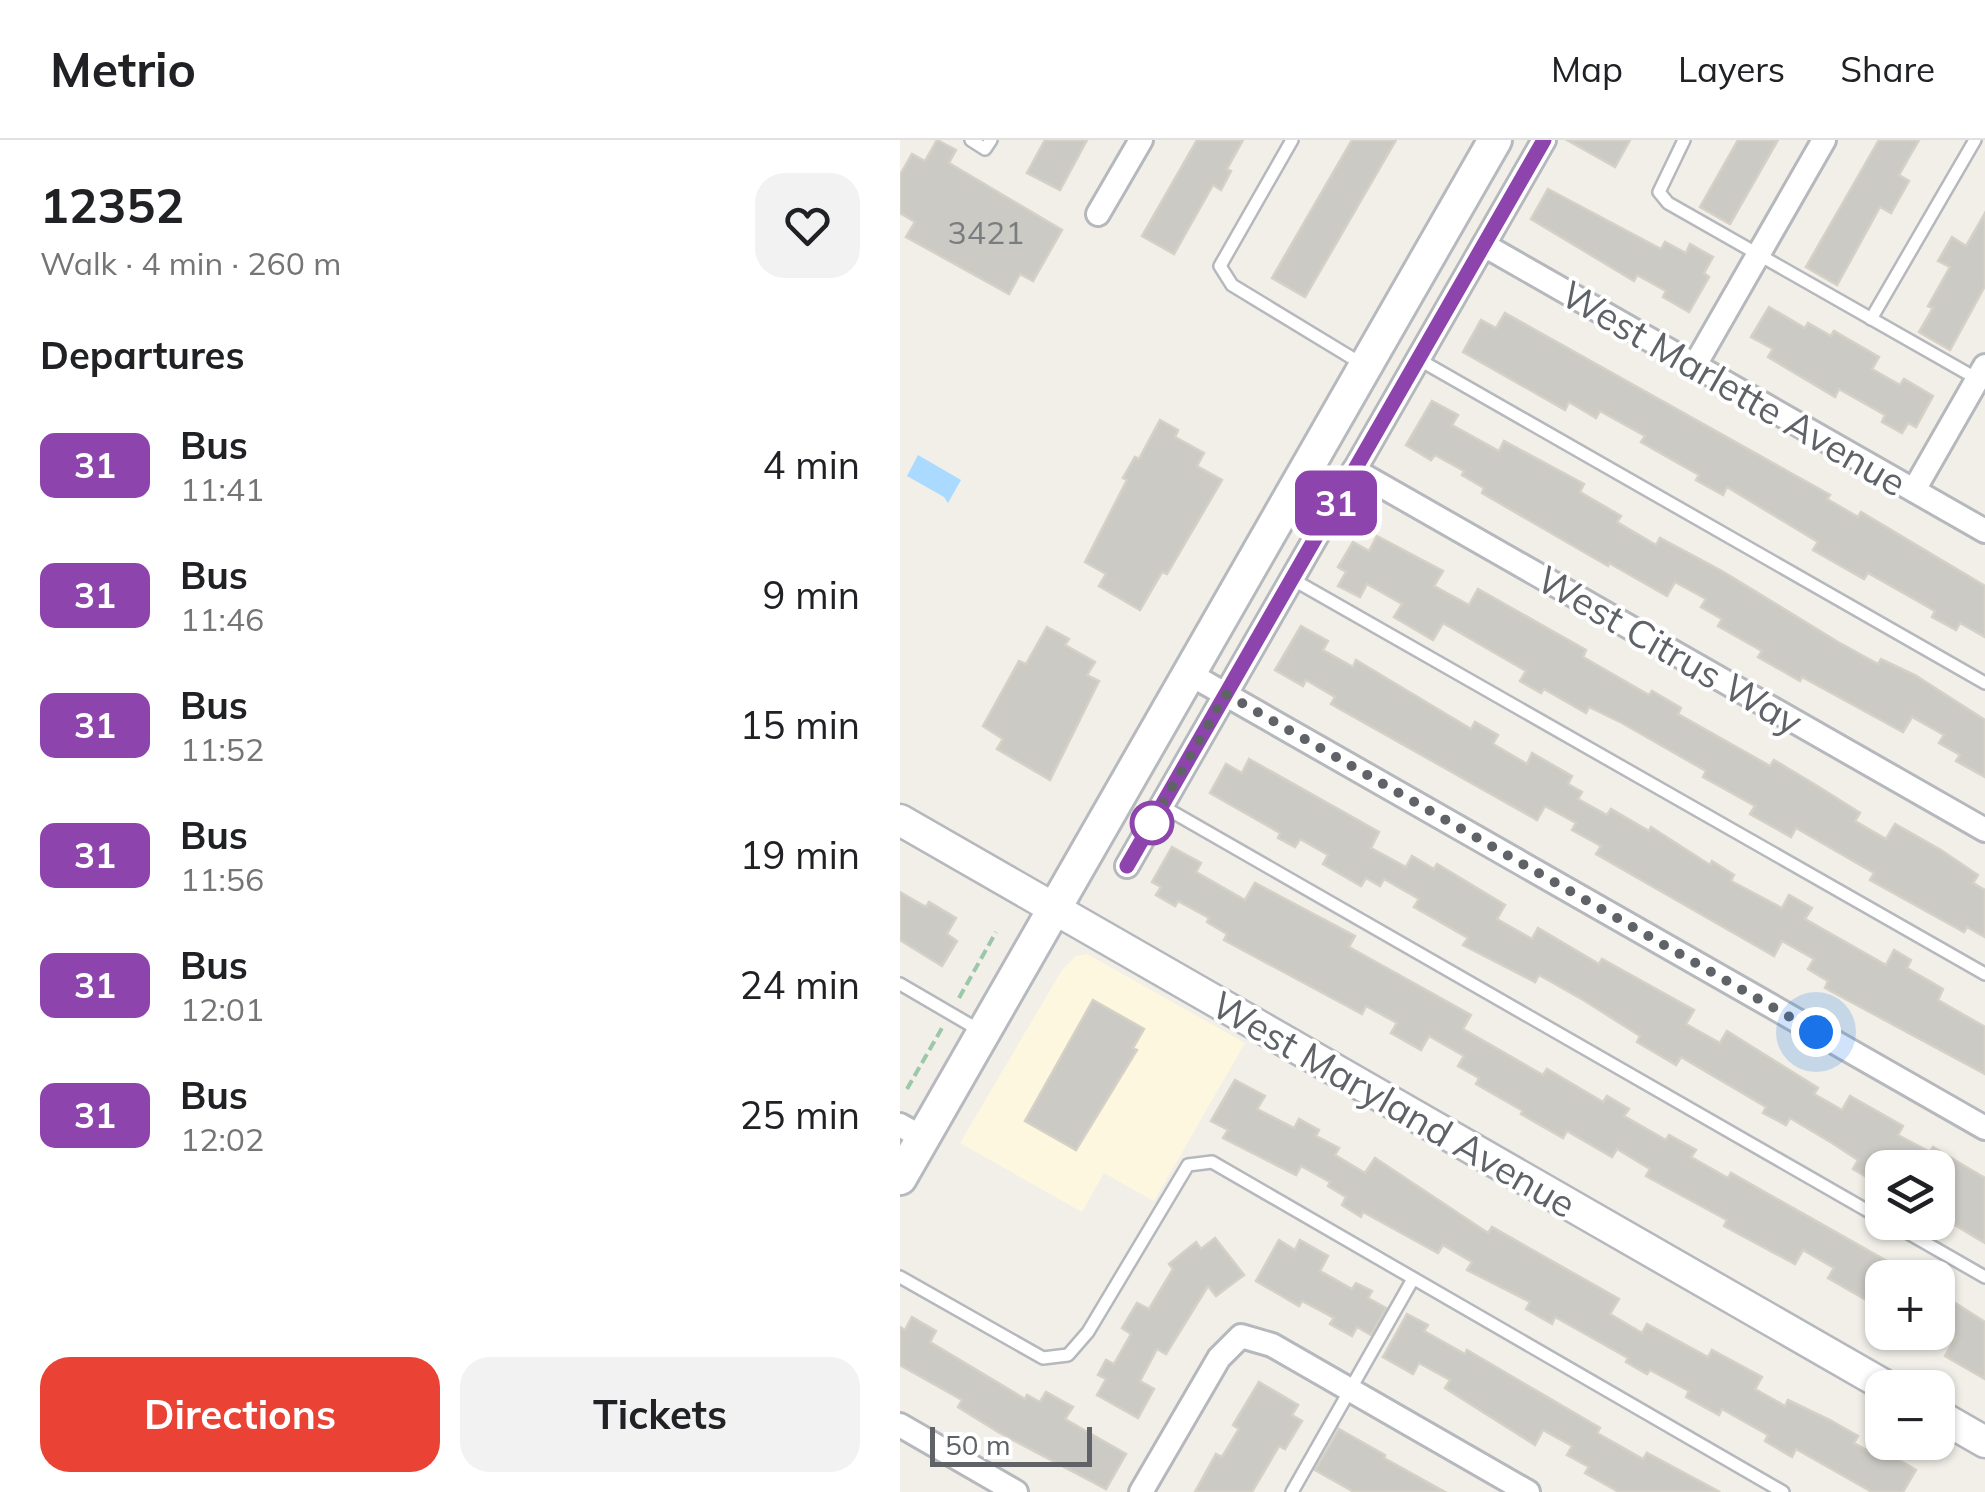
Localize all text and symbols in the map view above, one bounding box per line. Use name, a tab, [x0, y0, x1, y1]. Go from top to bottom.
text: Metrio	[50, 39, 196, 99]
text: Map	[1551, 47, 1623, 91]
text: Layers	[1678, 47, 1785, 91]
text: Share	[1840, 47, 1935, 91]
button: heart	[755, 173, 860, 278]
text: 12352	[40, 175, 184, 235]
house number: 3421	[948, 212, 1024, 252]
text: Walk · 4 min · 260 m	[40, 243, 341, 283]
street label: West Marlette Avenue	[1553, 270, 1915, 506]
text: Departures	[40, 331, 244, 379]
text: Bus	[180, 421, 248, 469]
text: 4 min	[763, 441, 860, 489]
text: 31	[74, 443, 116, 487]
text: 11:41	[180, 469, 264, 509]
line badge: 31	[1291, 470, 1381, 536]
text: 31	[1315, 481, 1357, 525]
text: Bus	[180, 551, 248, 599]
street label: West Citrus Way	[1529, 555, 1811, 745]
text: 9 min	[763, 571, 860, 619]
text: 31	[74, 573, 116, 617]
text: 11:46	[180, 599, 264, 639]
text: Bus	[180, 681, 248, 729]
text: 15 min	[740, 701, 860, 749]
text: 31	[74, 703, 116, 747]
text: 11:52	[180, 729, 264, 769]
unlabelled marker	[1131, 802, 1173, 844]
text: Bus	[180, 811, 248, 859]
text: 19 min	[740, 831, 860, 879]
text: 31	[74, 833, 116, 877]
text: 11:56	[180, 859, 264, 899]
text: Bus	[180, 941, 248, 989]
text: 24 min	[740, 961, 860, 1009]
text: 31	[74, 963, 116, 1007]
street label: West Maryland Avenue	[1203, 980, 1585, 1228]
text: 12:01	[180, 989, 264, 1029]
your location	[1791, 1007, 1841, 1057]
text: Bus	[180, 1071, 248, 1119]
text: 25 min	[740, 1091, 860, 1139]
text: 31	[74, 1093, 116, 1137]
text: 12:02	[180, 1119, 264, 1159]
map controls	[1865, 1150, 1955, 1460]
button: layers	[1865, 1150, 1955, 1240]
button: +	[1865, 1260, 1955, 1350]
button: Directions	[40, 1357, 440, 1472]
button: Tickets	[460, 1357, 860, 1472]
button: −	[1865, 1370, 1955, 1460]
scale bar	[930, 1422, 1092, 1466]
text: 50 m	[945, 1427, 1011, 1462]

